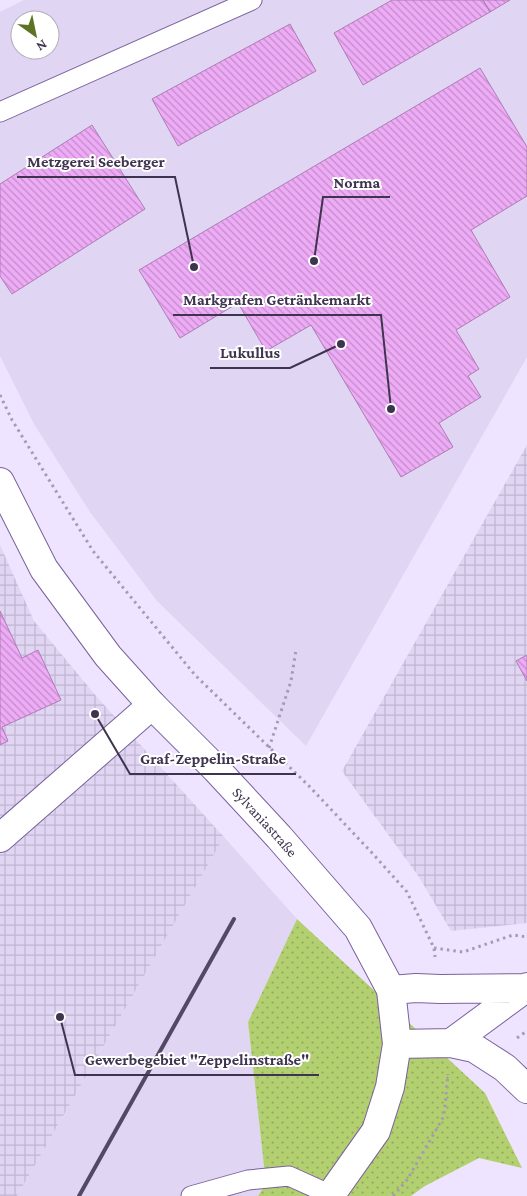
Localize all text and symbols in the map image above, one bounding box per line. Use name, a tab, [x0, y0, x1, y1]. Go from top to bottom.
north arrow	[10, 10, 60, 60]
text: N	[33, 37, 50, 55]
callout: Metzgerei Seeberger	[17, 146, 175, 177]
text: Metzgerei Seeberger	[27, 153, 166, 170]
callout: Norma	[323, 166, 390, 197]
text: Norma	[334, 174, 381, 191]
callout: Markgrafen Getränkemarkt	[173, 284, 381, 315]
text: Markgrafen Getränkemarkt	[183, 291, 371, 308]
callout: Lukullus	[210, 337, 290, 368]
text: Lukullus	[220, 344, 281, 361]
callout: Graf-Zeppelin-Straße	[130, 743, 296, 774]
text: Graf-Zeppelin-Straße	[140, 750, 287, 767]
street label: Sylvaniastraße	[229, 784, 301, 860]
callout: Gewerbegebiet "Zeppelinstraße"	[75, 1044, 319, 1075]
text: Gewerbegebiet "Zeppelinstraße"	[85, 1051, 309, 1068]

